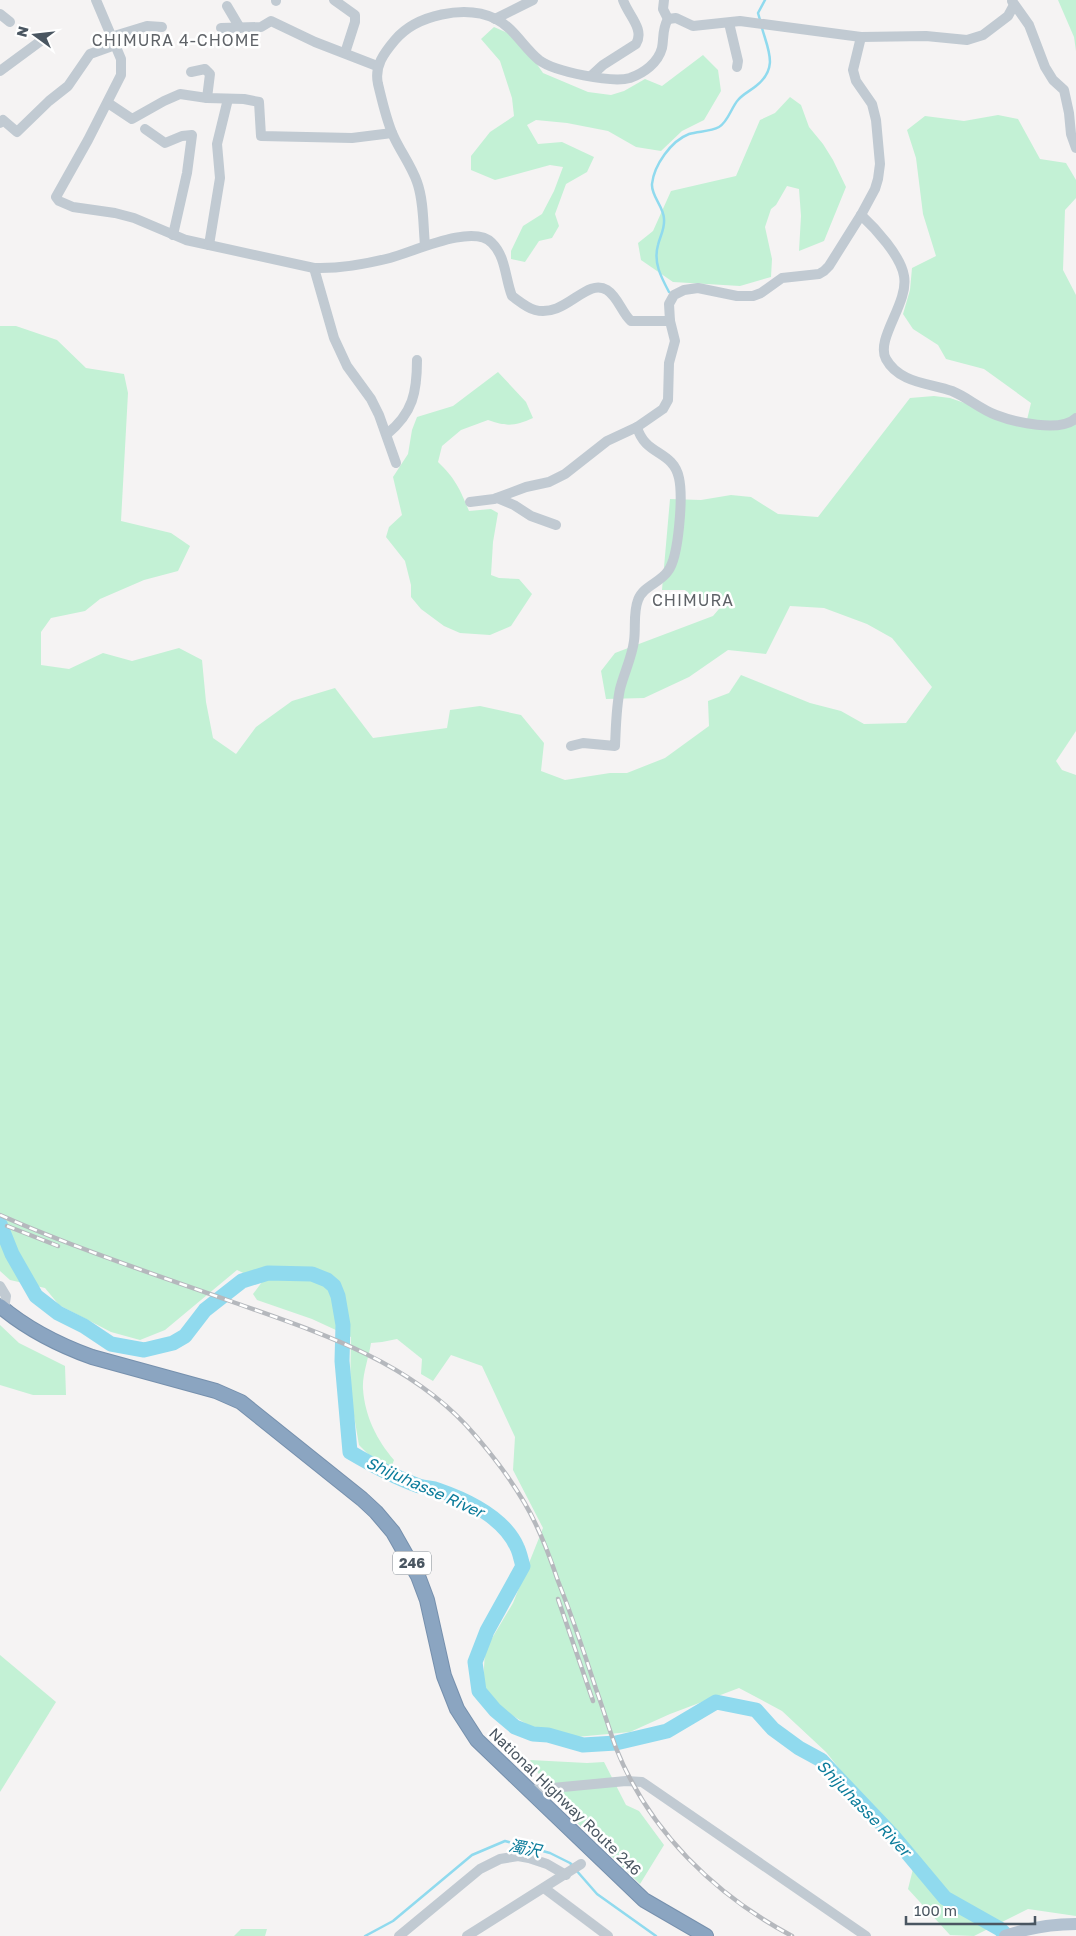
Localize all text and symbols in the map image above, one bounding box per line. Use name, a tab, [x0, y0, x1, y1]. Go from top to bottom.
north arrow	[10, 10, 60, 60]
text: N	[12, 24, 32, 39]
district label: CHIMURA 4-CHOME	[92, 30, 260, 50]
district label: CHIMURA	[652, 590, 734, 610]
water label: Shijuhasse River	[363, 1452, 489, 1523]
road number: 246	[393, 1552, 431, 1575]
street label: National Highway Route 246	[486, 1724, 645, 1879]
water label: Shijuhasse River	[813, 1755, 917, 1863]
water label: 濁沢	[507, 1835, 545, 1862]
scale bar	[906, 1894, 1035, 1926]
text: 100 m	[914, 1901, 957, 1919]

